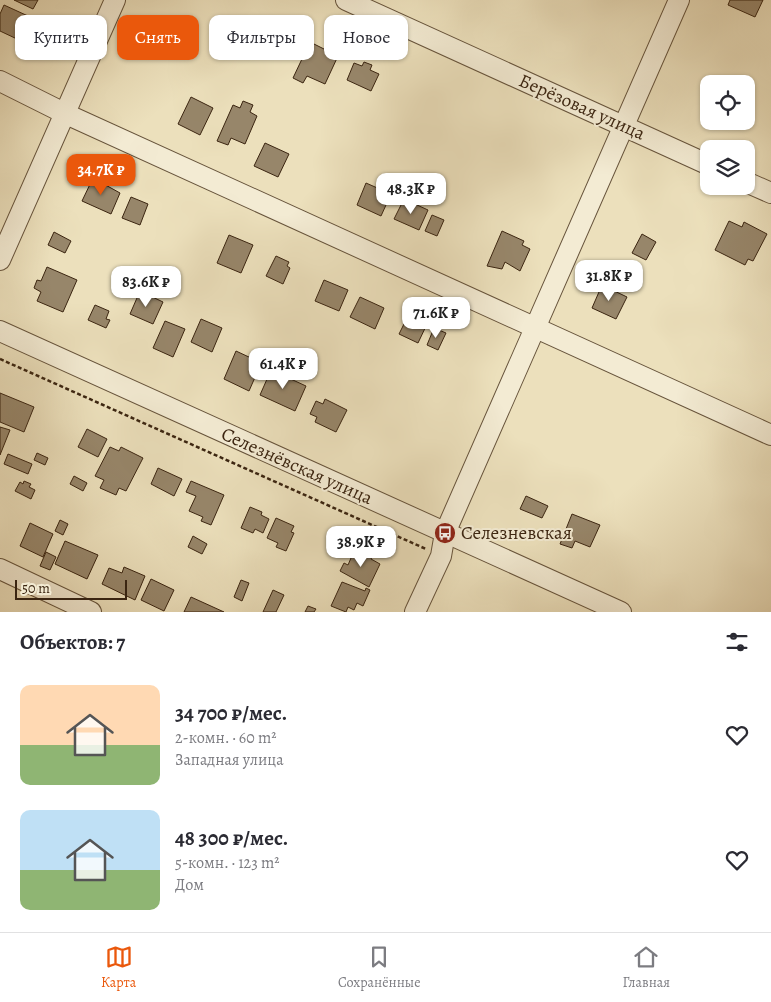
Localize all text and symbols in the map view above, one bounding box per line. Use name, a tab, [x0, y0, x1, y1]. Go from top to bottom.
chip: Купить	[15, 15, 107, 60]
chip: Снять	[117, 15, 199, 60]
chip: Фильтры	[209, 15, 314, 60]
chip: Новое	[324, 15, 408, 60]
street label: Берёзовая улица	[515, 68, 649, 147]
map controls	[700, 75, 755, 195]
button: locate	[700, 75, 755, 130]
button: layers	[700, 140, 755, 195]
pin: 34.7K ₽	[55, 154, 147, 196]
text: 34.7K ₽	[77, 159, 125, 181]
pin: 48.3K ₽	[365, 172, 457, 215]
text: 48.3K ₽	[387, 178, 435, 200]
pin: 31.8K ₽	[563, 260, 655, 302]
text: 31.8K ₽	[586, 265, 632, 287]
pin: 83.6K ₽	[100, 266, 192, 308]
text: 83.6K ₽	[122, 271, 170, 293]
pin: 71.6K ₽	[390, 296, 482, 339]
text: 71.6K ₽	[413, 302, 459, 324]
pin: 61.4K ₽	[237, 348, 329, 390]
text: 61.4K ₽	[260, 353, 306, 375]
street label: Селезнёвская улица	[217, 421, 377, 511]
place label: Селезневская	[461, 520, 572, 546]
bus stop icon: Селезневская	[433, 521, 457, 545]
pin: 38.9K ₽	[315, 526, 407, 568]
text: 38.9K ₽	[337, 531, 385, 553]
scale bar	[15, 577, 128, 600]
text: 50 m	[22, 579, 50, 598]
text: Объектов: 7	[20, 628, 125, 656]
icon: filters	[723, 628, 751, 656]
text: 34 700 ₽/мес.	[175, 699, 287, 727]
icon: home	[60, 705, 120, 765]
icon: heart	[723, 721, 751, 749]
text: 2-комн. · 60 m²	[175, 727, 277, 749]
text: Западная улица	[175, 749, 284, 771]
text: 48 300 ₽/мес.	[175, 824, 288, 852]
icon: home	[60, 830, 120, 890]
icon: heart	[723, 846, 751, 874]
text: 5-комн. · 123 m²	[175, 852, 280, 874]
text: Дом	[175, 874, 204, 896]
tab: Карта	[101, 943, 136, 992]
tab: Сохранённые	[338, 943, 421, 992]
tab: Главная	[622, 943, 670, 992]

